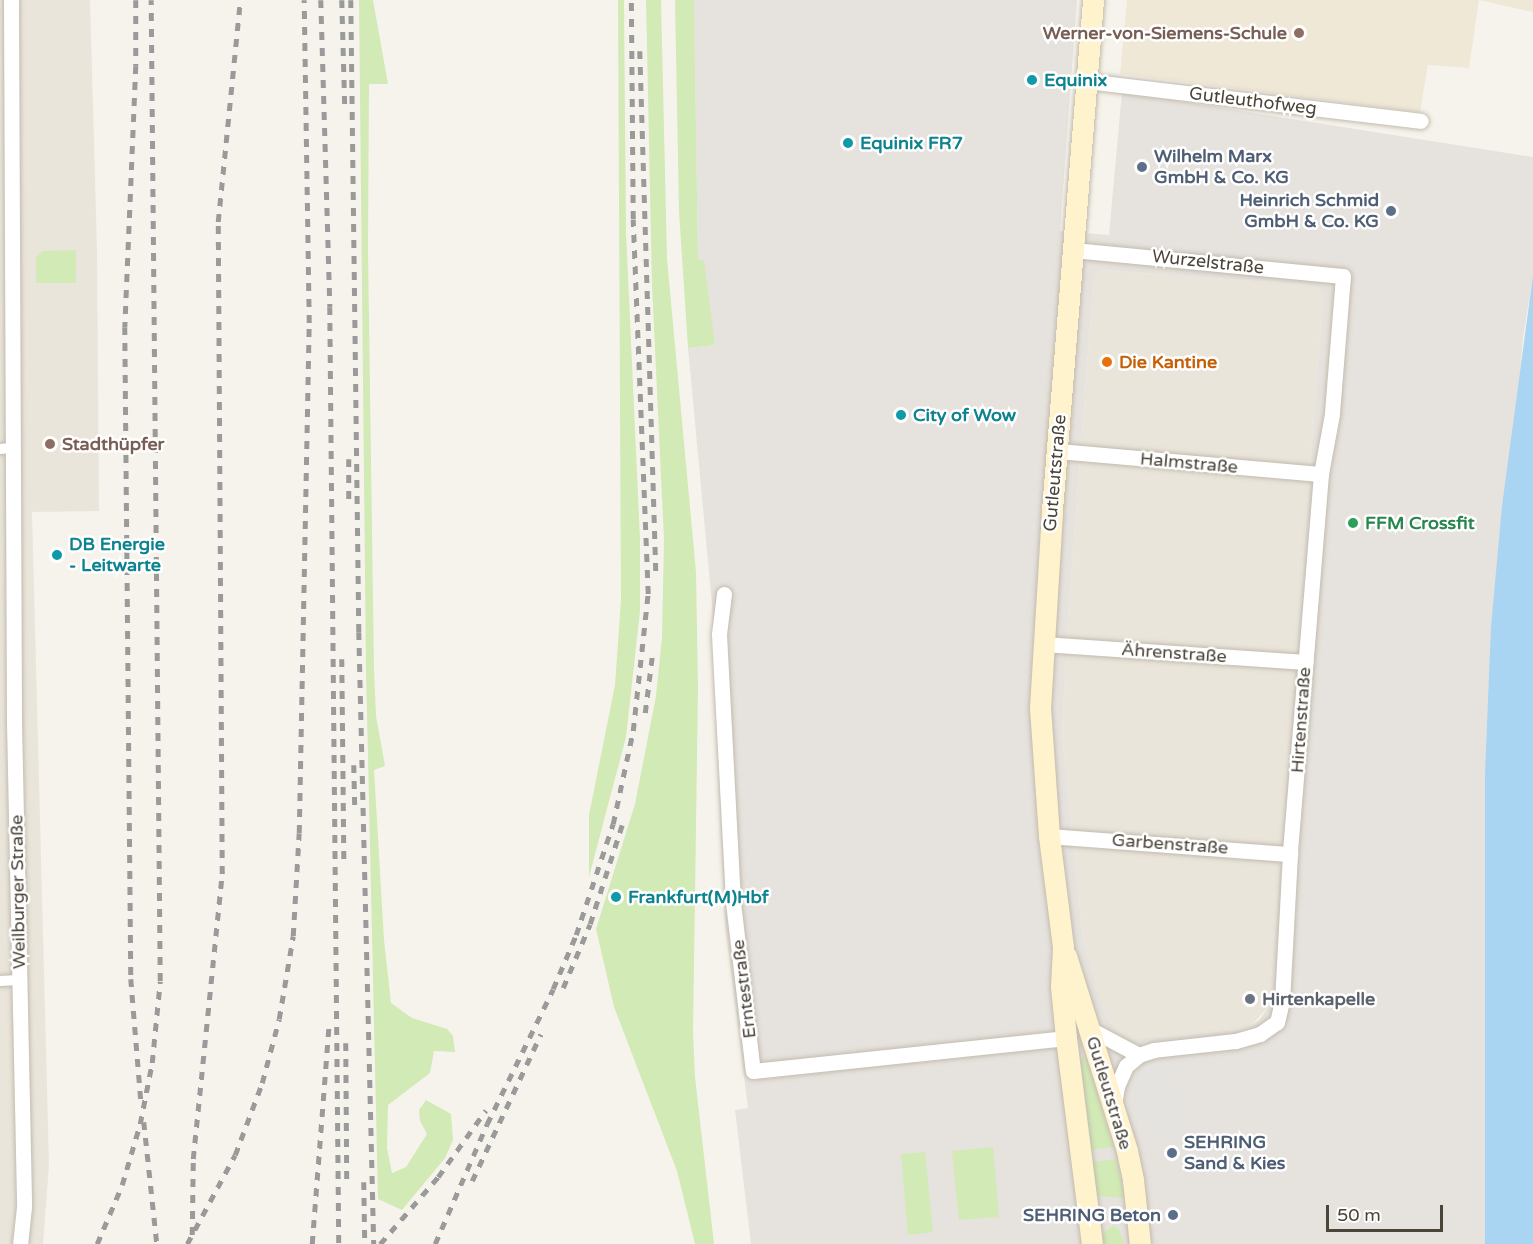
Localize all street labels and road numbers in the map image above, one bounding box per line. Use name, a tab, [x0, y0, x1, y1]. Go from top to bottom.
street label: Gutleuthofweg	[1188, 82, 1318, 120]
street label: Wurzelstraße	[1151, 245, 1265, 279]
street label: Gutleutstraße	[1039, 414, 1071, 532]
street label: Halmstraße	[1139, 448, 1239, 478]
street label: Ährenstraße	[1121, 639, 1227, 667]
street label: Hirtenstraße	[1287, 666, 1315, 774]
street label: Weilburger Straße	[6, 815, 30, 969]
street label: Garbenstraße	[1111, 829, 1229, 859]
street label: Erntestraße	[727, 938, 761, 1040]
street label: Gutleutstraße	[1081, 1034, 1137, 1152]

